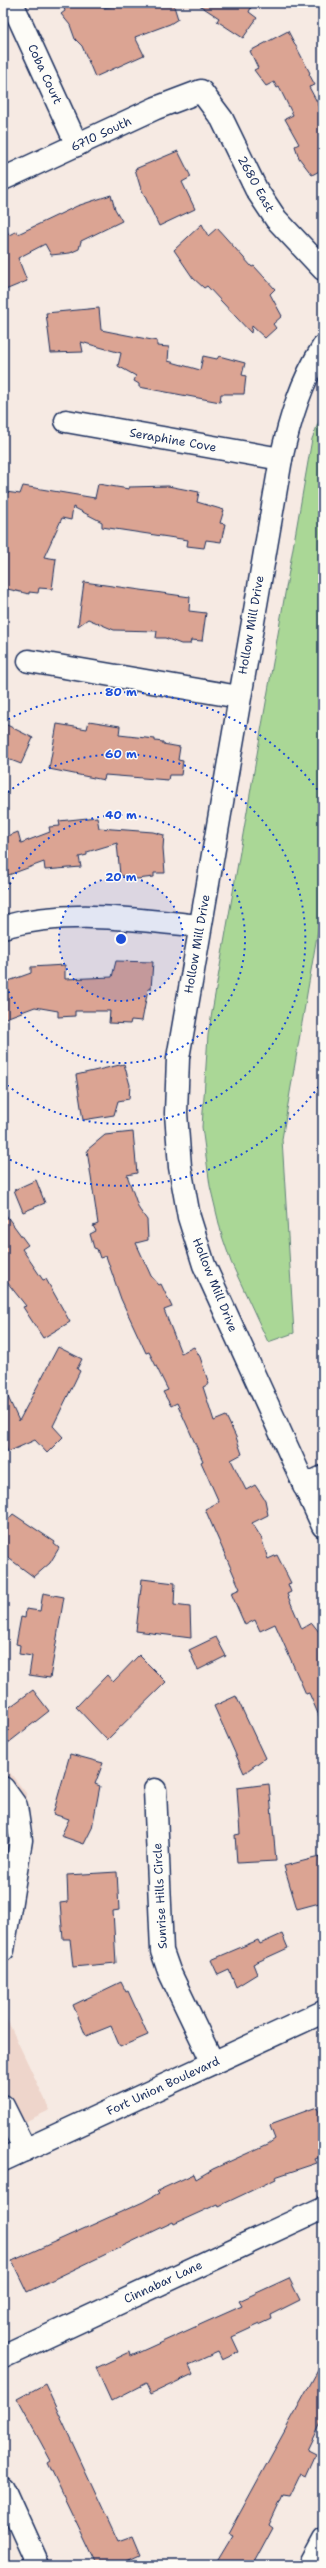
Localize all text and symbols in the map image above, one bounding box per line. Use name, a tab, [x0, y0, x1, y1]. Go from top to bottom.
street label: Coba Court	[24, 41, 66, 107]
street label: 6710 South	[68, 113, 134, 155]
street label: 2680 East	[234, 153, 278, 215]
street label: Seraphine Cove	[128, 424, 218, 456]
street label: Hollow Mill Drive	[234, 574, 268, 676]
text: 80 m	[105, 684, 137, 700]
text: 60 m	[105, 746, 137, 762]
text: 40 m	[105, 807, 137, 823]
text: 20 m	[105, 869, 137, 885]
street label: Hollow Mill Drive	[180, 893, 214, 995]
centre of rings	[114, 932, 128, 946]
street label: Hollow Mill Drive	[189, 1236, 241, 1335]
street label: Sunrise Hills Circle	[149, 1842, 171, 1950]
street label: Fort Union Boulevard	[104, 2053, 222, 2119]
street label: Cinnabar Lane	[121, 2257, 205, 2307]

